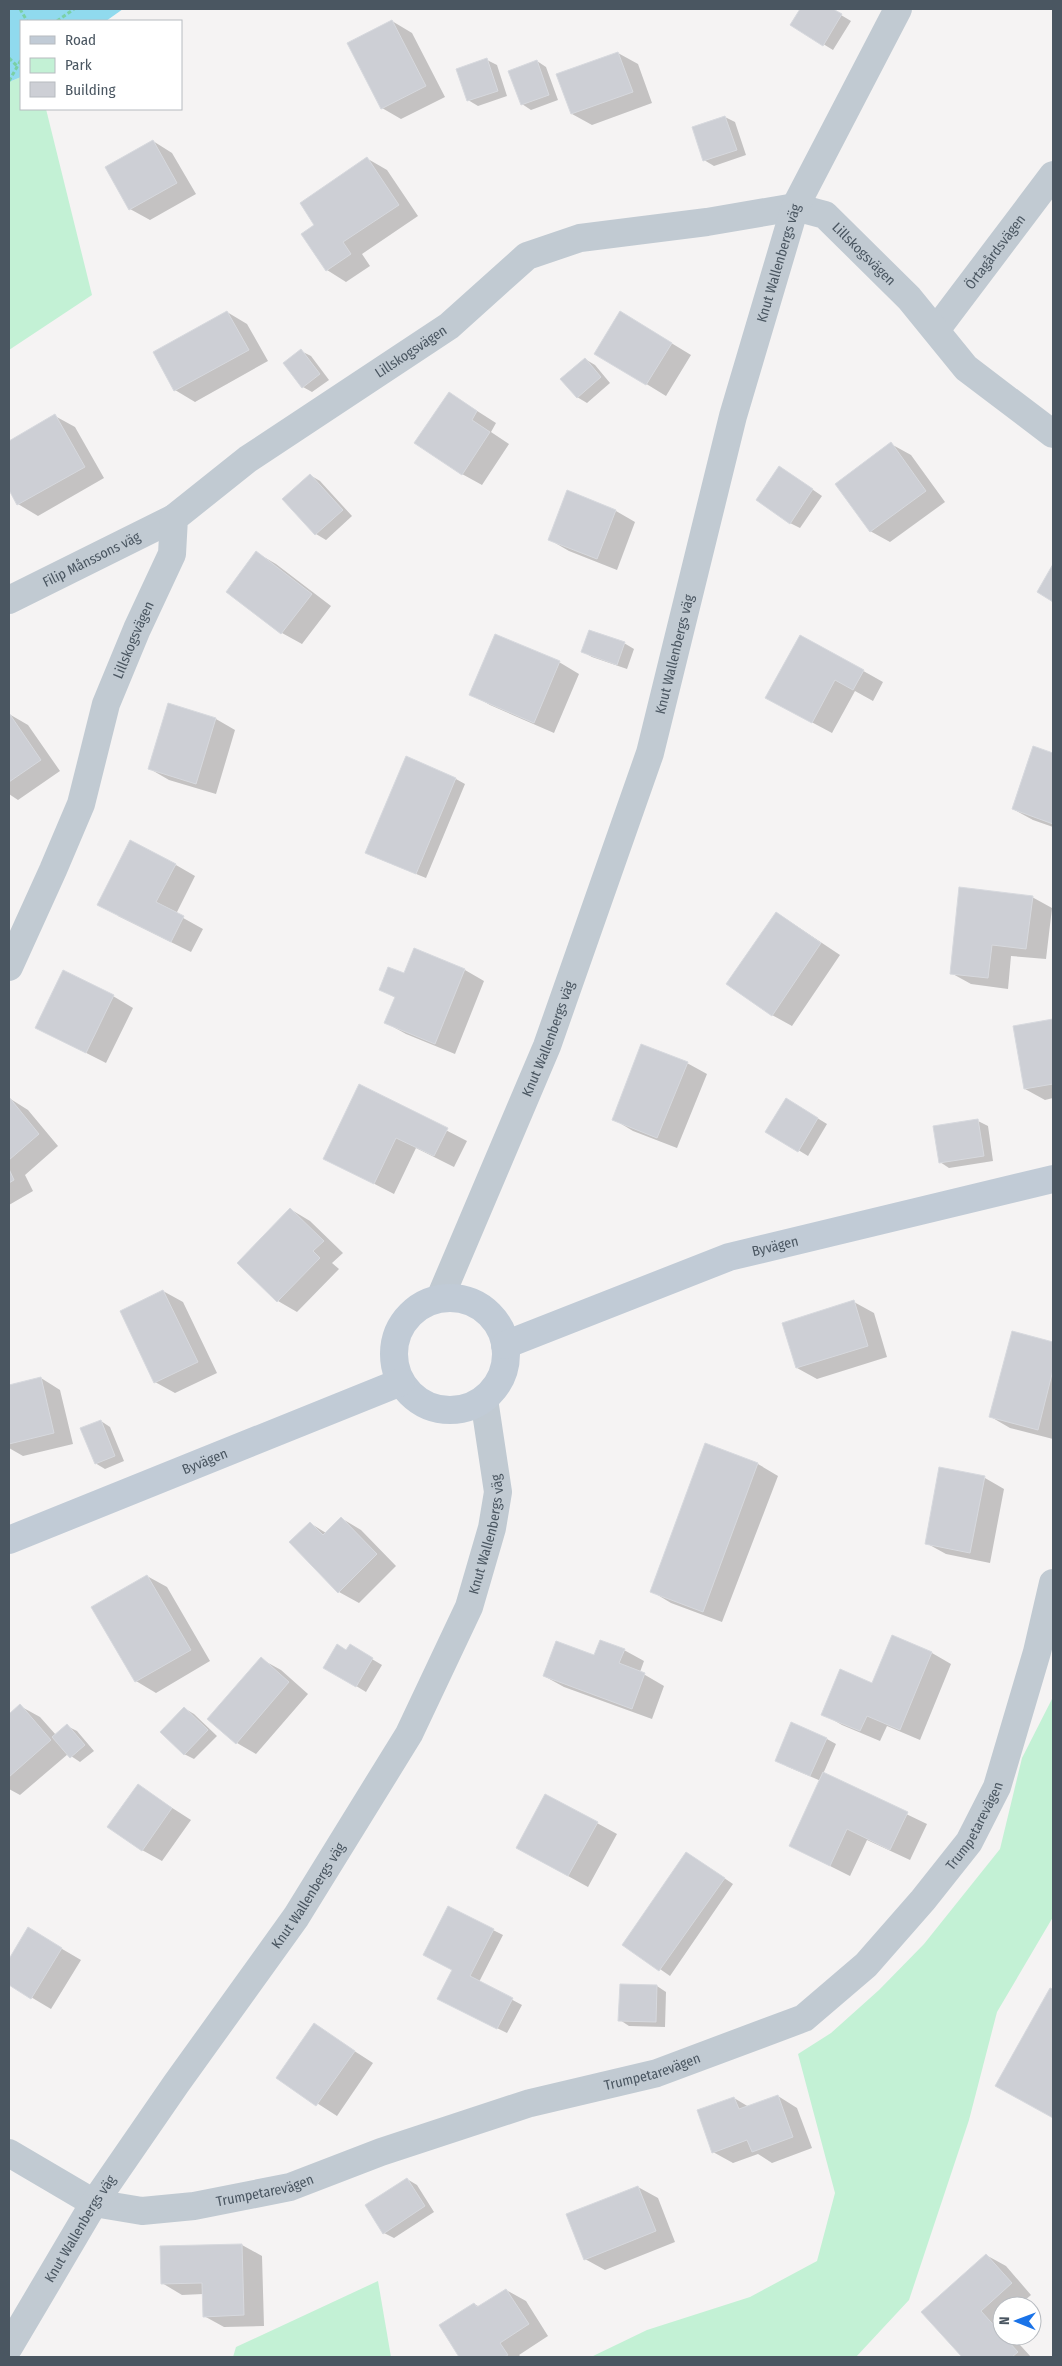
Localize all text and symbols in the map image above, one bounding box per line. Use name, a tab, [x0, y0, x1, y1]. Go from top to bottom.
legend	[20, 20, 182, 110]
text: Road	[65, 31, 96, 49]
text: Park	[65, 56, 92, 74]
text: Building	[65, 81, 116, 99]
street label: Knut Wallenbergs väg	[753, 201, 804, 324]
street label: Örtagårdsvägen	[961, 211, 1029, 293]
street label: Lillskogsvägen	[829, 219, 899, 289]
street label: Lillskogsvägen	[372, 321, 450, 381]
street label: Filip Månssons väg	[40, 528, 143, 590]
street label: Knut Wallenbergs väg	[651, 592, 697, 716]
street label: Lillskogsvägen	[109, 598, 157, 681]
street label: Knut Wallenbergs väg	[518, 978, 578, 1099]
street label: Byvägen	[750, 1232, 800, 1260]
street label: Byvägen	[180, 1444, 230, 1478]
street label: Knut Wallenbergs väg	[465, 1473, 507, 1596]
street label: Trumpetarevägen	[942, 1780, 1007, 1873]
street label: Knut Wallenbergs väg	[268, 1839, 349, 1952]
street label: Trumpetarevägen	[602, 2049, 703, 2094]
street label: Trumpetarevägen	[215, 2170, 316, 2210]
street label: Knut Wallenbergs väg	[41, 2171, 119, 2285]
north arrow	[992, 2296, 1042, 2346]
text: N	[996, 2316, 1013, 2325]

